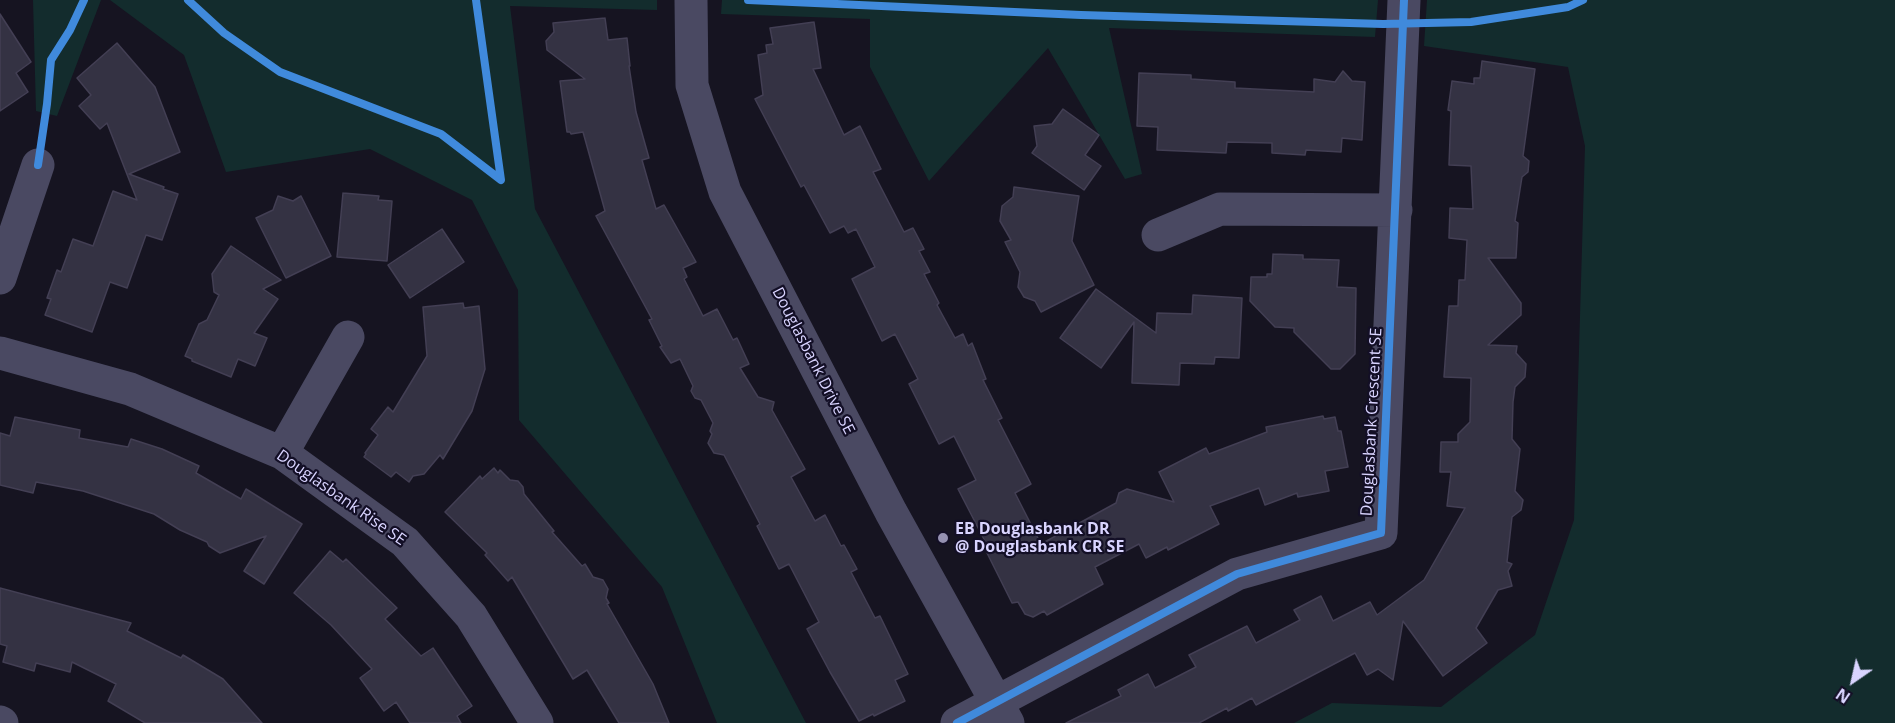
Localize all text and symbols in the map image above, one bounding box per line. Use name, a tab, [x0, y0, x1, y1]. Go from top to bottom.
street label: Douglasbank Drive SE	[768, 284, 858, 438]
street label: Douglasbank Crescent SE	[1357, 327, 1387, 517]
street label: Douglasbank Rise SE	[273, 446, 409, 550]
place label: EB Douglasbank DR @ Douglasbank CR SE	[955, 519, 1124, 557]
marker: EB Douglasbank DR @ Douglasbank CR SE	[936, 531, 950, 545]
north arrow	[1823, 651, 1883, 711]
text: N	[1831, 683, 1854, 709]

